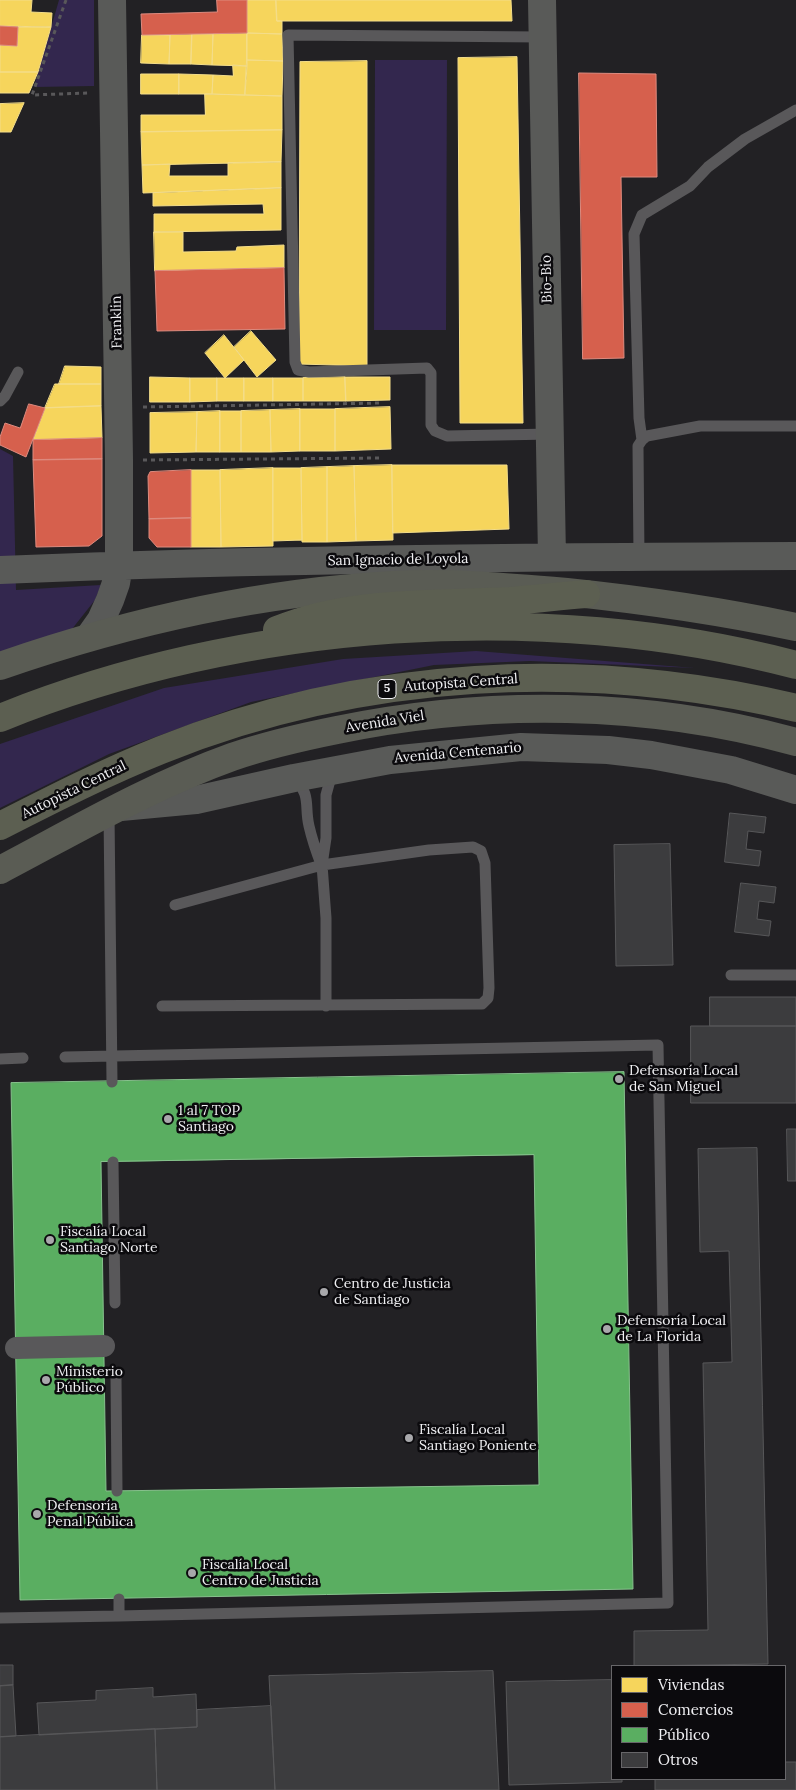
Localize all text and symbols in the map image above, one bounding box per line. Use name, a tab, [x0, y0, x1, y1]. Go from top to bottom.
street label: Bio-Bio	[538, 255, 556, 303]
street label: Franklin	[108, 295, 126, 349]
street label: San Ignacio de Loyola	[327, 550, 469, 570]
street label: Autopista Central	[404, 671, 518, 695]
road number: 5	[378, 680, 396, 699]
street label: Avenida Viel	[345, 708, 425, 736]
street label: Avenida Centenario	[394, 739, 522, 767]
street label: Autopista Central	[19, 757, 129, 823]
place label: Defensoría Local de San Miguel	[629, 1063, 738, 1096]
marker: Defensoría Local de San Miguel	[613, 1073, 625, 1085]
place label: 1 al 7 TOP Santiago	[178, 1103, 240, 1136]
marker: 1 al 7 TOP Santiago	[162, 1113, 174, 1125]
place label: Fiscalía Local Santiago Norte	[60, 1224, 158, 1256]
marker: Fiscalía Local Santiago Norte	[44, 1234, 56, 1246]
place label: Centro de Justicia de Santiago	[334, 1276, 451, 1308]
marker: Centro de Justicia de Santiago	[318, 1286, 330, 1298]
place label: Defensoría Local de La Florida	[617, 1313, 726, 1345]
marker: Defensoría Local de La Florida	[601, 1323, 613, 1335]
place label: Ministerio Público	[56, 1364, 123, 1396]
marker: Ministerio Público	[40, 1374, 52, 1386]
place label: Fiscalía Local Santiago Poniente	[419, 1422, 537, 1454]
marker: Fiscalía Local Santiago Poniente	[403, 1432, 415, 1444]
place label: Defensoría Penal Pública	[47, 1498, 134, 1530]
marker: Defensoría Penal Pública	[31, 1508, 43, 1520]
place label: Fiscalía Local Centro de Justicia	[202, 1557, 319, 1590]
marker: Fiscalía Local Centro de Justicia	[186, 1567, 198, 1579]
legend	[611, 1665, 786, 1780]
text: Viviendas	[658, 1675, 724, 1694]
text: Comercios	[658, 1700, 733, 1719]
text: Público	[658, 1725, 710, 1744]
text: Otros	[658, 1750, 698, 1769]

